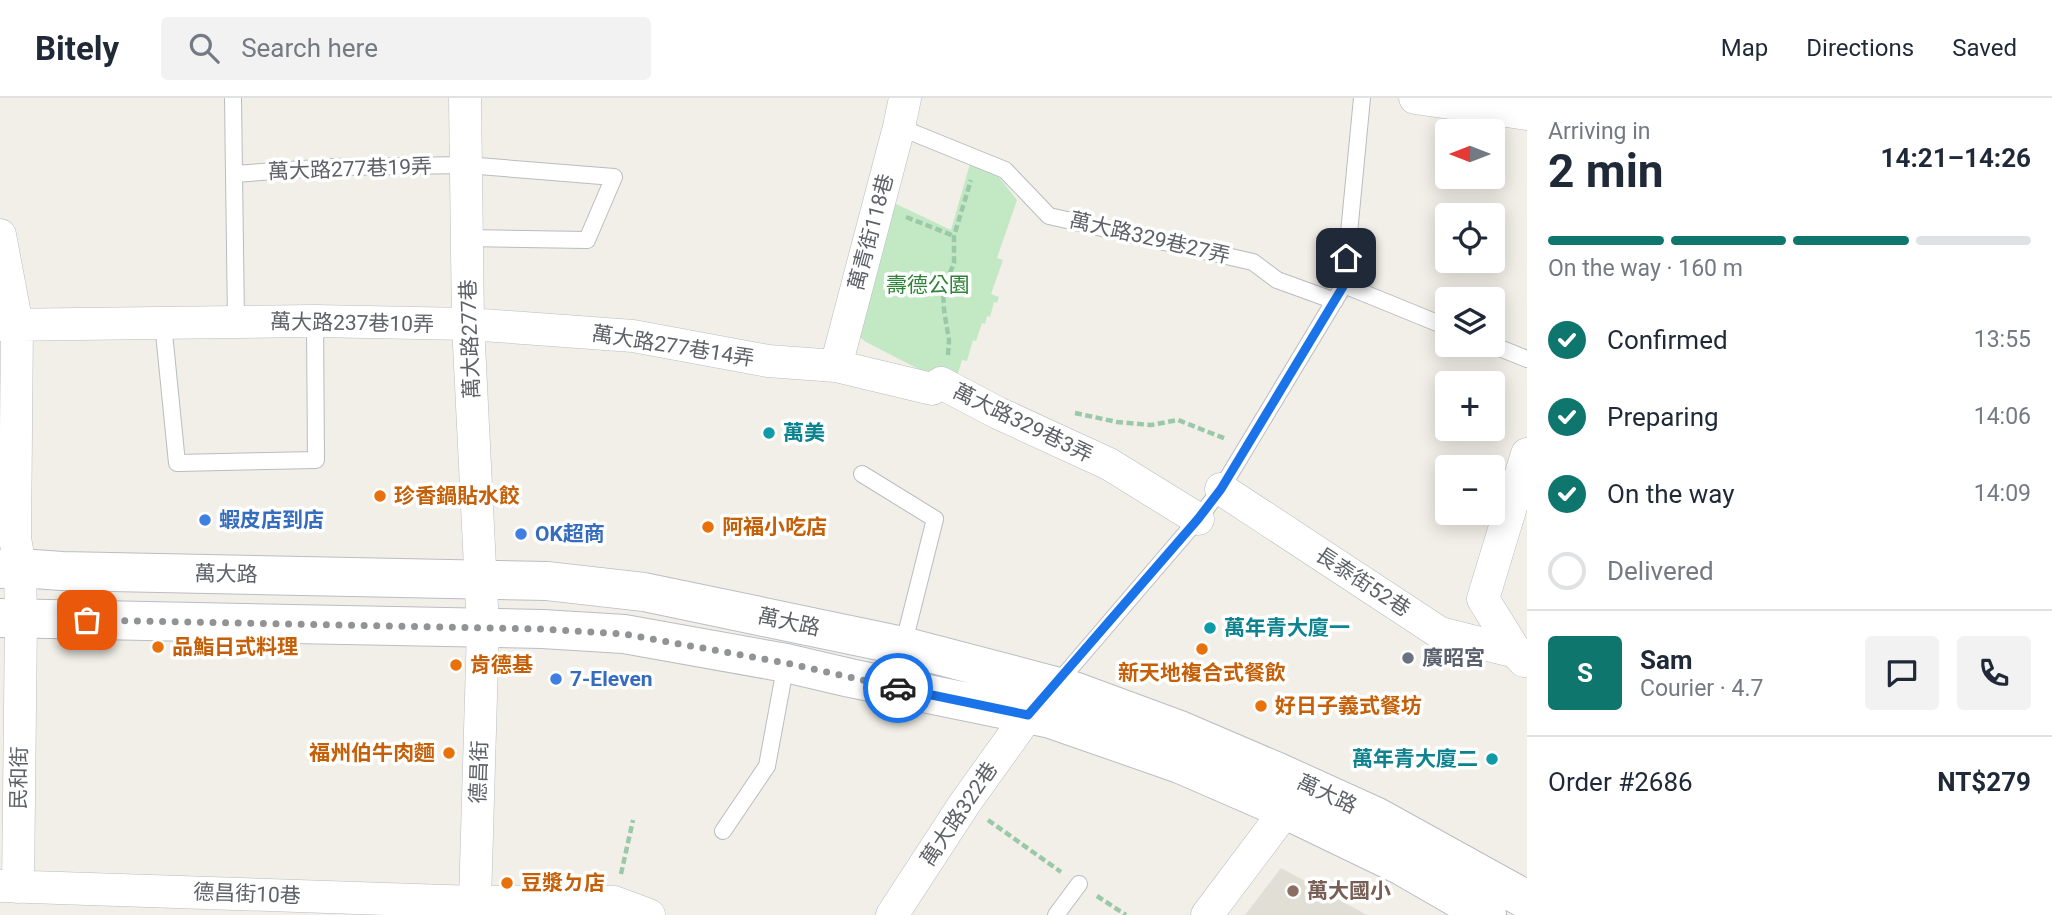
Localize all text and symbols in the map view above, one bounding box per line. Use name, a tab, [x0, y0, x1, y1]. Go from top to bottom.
search box	[161, 17, 651, 80]
text: Bitely	[35, 29, 119, 68]
icon: search	[185, 29, 223, 67]
text: Search here	[241, 33, 378, 63]
text: Map	[1721, 34, 1768, 62]
text: Directions	[1806, 34, 1914, 62]
text: Saved	[1952, 34, 2017, 62]
text: Arriving in	[1548, 118, 1651, 145]
north arrow	[1435, 119, 1505, 189]
map controls	[1435, 119, 1505, 525]
text: 14:21–14:26	[1881, 143, 2031, 173]
text: 2 min	[1548, 144, 1664, 198]
street label: 萬大路277巷19弄	[268, 154, 432, 184]
street label: 萬青街118巷	[844, 171, 898, 293]
button: locate	[1435, 203, 1505, 273]
street label: 萬大路329巷27弄	[1067, 208, 1233, 268]
pin	[1316, 228, 1376, 288]
icon: home	[1327, 239, 1365, 277]
text: On the way · 160 m	[1548, 255, 1743, 282]
park label: 壽德公園	[886, 273, 970, 297]
street label: 萬大路277巷	[456, 279, 484, 399]
button: layers	[1435, 287, 1505, 357]
street label: 萬大路237巷10弄	[270, 310, 434, 336]
street label: 萬大路277巷14弄	[590, 321, 756, 371]
icon: check	[1548, 321, 1586, 359]
text: Confirmed	[1607, 325, 1728, 355]
text: 13:55	[1974, 326, 2031, 353]
button: +	[1435, 371, 1505, 441]
street label: 萬大路329巷3弄	[949, 379, 1097, 467]
icon: check	[1548, 398, 1586, 436]
text: Preparing	[1607, 402, 1719, 432]
text: 14:06	[1974, 403, 2031, 430]
place label: 萬美	[783, 421, 825, 445]
marker: 萬美	[761, 425, 777, 441]
button: −	[1435, 455, 1505, 525]
icon: check	[1548, 475, 1586, 513]
text: On the way	[1607, 479, 1735, 509]
text: 14:09	[1974, 480, 2031, 507]
place label: 珍香鍋貼水餃	[394, 484, 520, 508]
marker: 珍香鍋貼水餃	[372, 488, 388, 504]
place label: 蝦皮店到店	[219, 508, 324, 532]
marker: 蝦皮店到店	[197, 512, 213, 528]
place label: 阿福小吃店	[722, 515, 827, 539]
marker: 阿福小吃店	[700, 519, 716, 535]
place label: OK超商	[535, 522, 605, 546]
marker: OK超商	[513, 526, 529, 542]
street label: 長泰街52巷	[1311, 543, 1415, 621]
text: Delivered	[1607, 556, 1714, 586]
street label: 萬大路	[194, 561, 258, 587]
pin	[57, 590, 117, 650]
icon: bag	[68, 601, 106, 639]
street label: 萬大路	[756, 604, 822, 640]
place label: 萬年青大廈一	[1224, 616, 1350, 640]
marker: 萬年青大廈一	[1202, 620, 1218, 636]
place label: 品鮨日式料理	[172, 635, 298, 659]
button: chat	[1865, 636, 1939, 710]
button: phone	[1957, 636, 2031, 710]
marker: 品鮨日式料理	[150, 639, 166, 655]
marker: 新天地複合式餐飲	[1194, 641, 1210, 657]
text: Sam	[1640, 645, 1692, 675]
place label: 廣昭宮	[1422, 646, 1485, 670]
marker: 廣昭宮	[1400, 650, 1416, 666]
place label: 肯德基	[470, 653, 533, 677]
courier	[863, 653, 933, 723]
marker: 肯德基	[448, 657, 464, 673]
text: S	[1577, 658, 1593, 688]
place label: 新天地複合式餐飲	[1118, 661, 1286, 685]
place label: 7-Eleven	[570, 667, 653, 691]
icon: car	[879, 669, 917, 707]
marker: 7-Eleven	[548, 671, 564, 687]
text: Courier · 4.7	[1640, 675, 1763, 702]
place label: 好日子義式餐坊	[1275, 694, 1422, 718]
marker: 好日子義式餐坊	[1253, 698, 1269, 714]
street label: 德昌街	[466, 740, 492, 804]
place label: 福州伯牛肉麵	[309, 741, 435, 765]
marker: 福州伯牛肉麵	[441, 745, 457, 761]
street label: 民和街	[6, 746, 32, 810]
place label: 萬年青大廈二	[1352, 747, 1478, 771]
marker: 萬年青大廈二	[1484, 751, 1500, 767]
street label: 萬大路322巷	[916, 758, 1002, 870]
text: Order #2686	[1548, 767, 1693, 797]
text: NT$279	[1937, 767, 2031, 797]
street label: 萬大路	[1293, 770, 1361, 818]
place label: 豆漿ㄉ店	[521, 871, 605, 895]
marker: 豆漿ㄉ店	[499, 875, 515, 891]
place label: 萬大國小	[1307, 879, 1391, 903]
street label: 德昌街10巷	[193, 880, 301, 908]
marker: 萬大國小	[1285, 883, 1301, 899]

